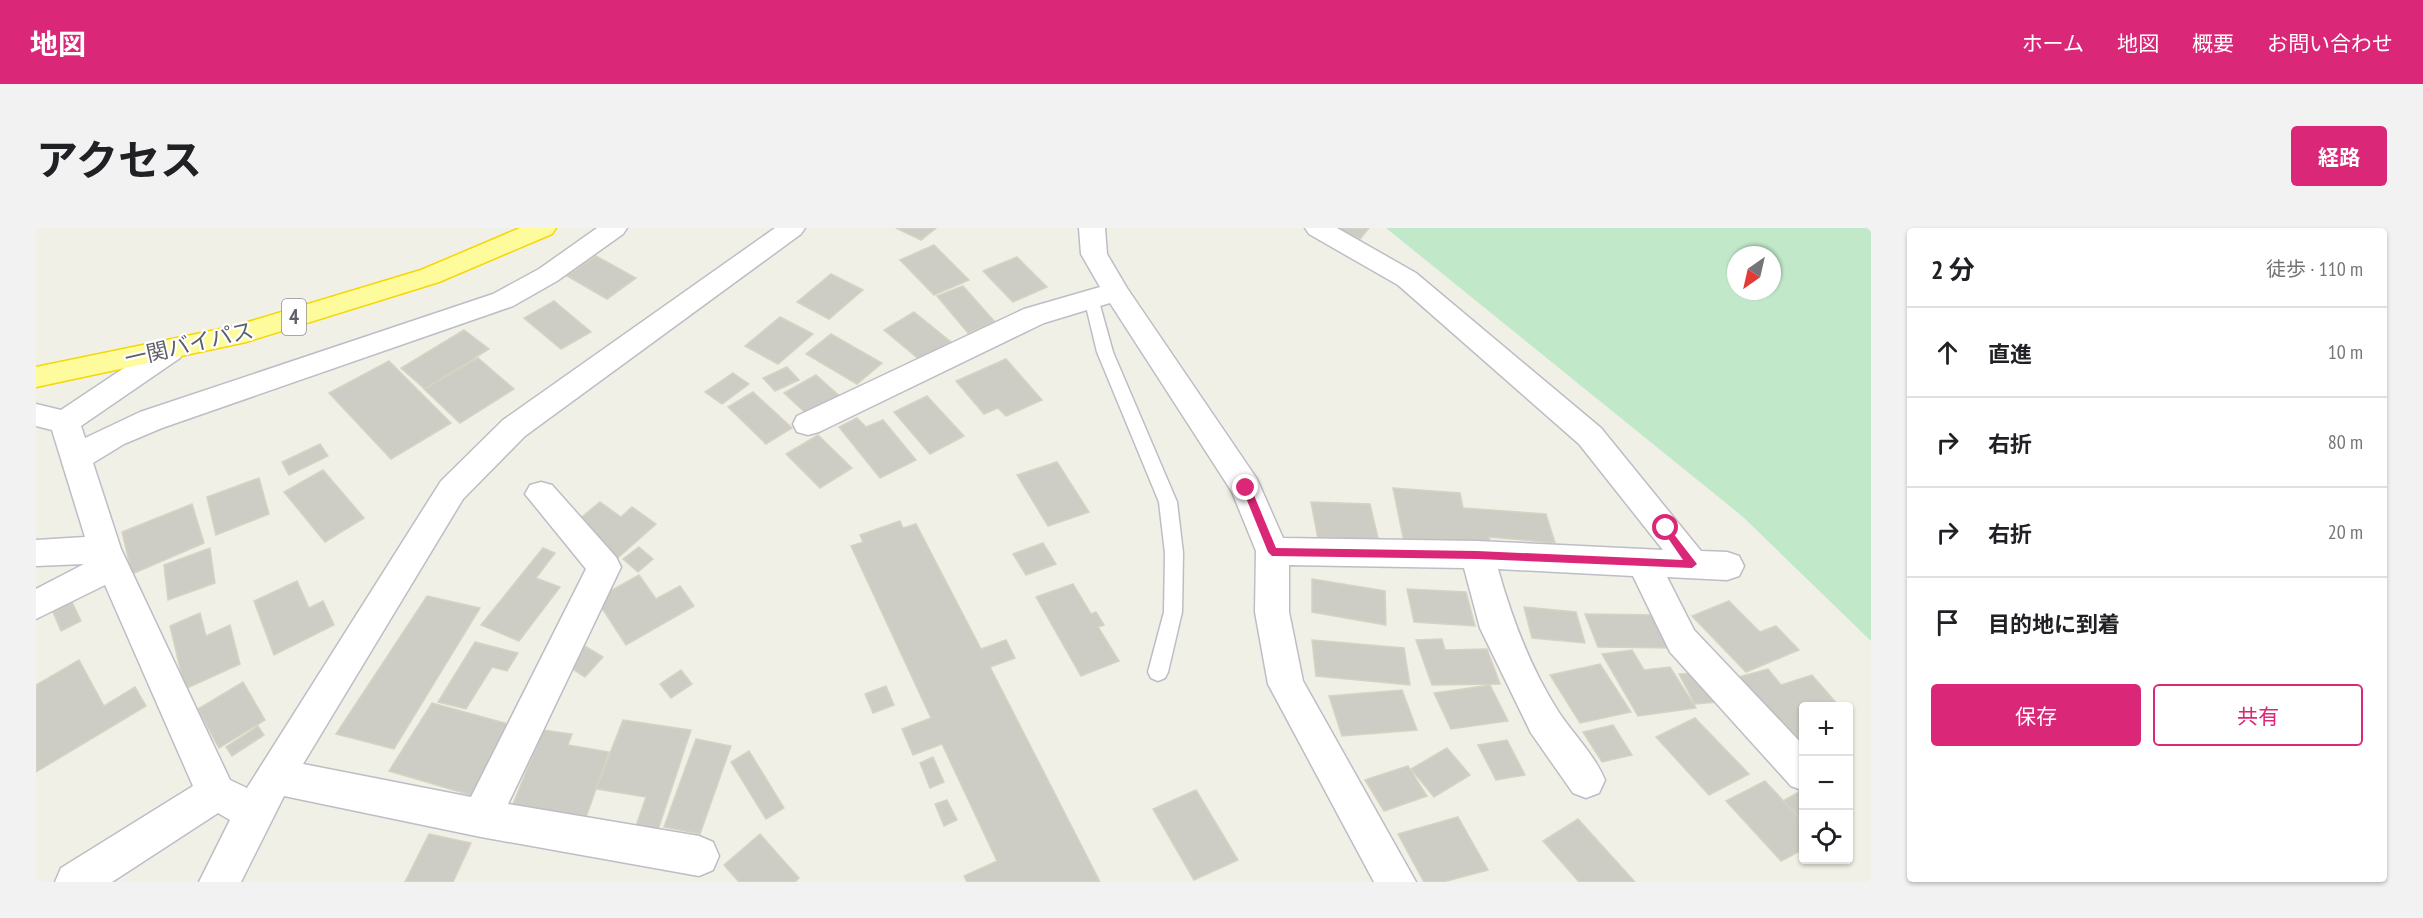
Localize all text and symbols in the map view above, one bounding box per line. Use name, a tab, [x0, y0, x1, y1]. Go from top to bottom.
text: 地図	[30, 25, 86, 62]
text: ホーム	[2022, 30, 2084, 57]
text: 地図	[2117, 30, 2159, 57]
text: 概要	[2192, 30, 2234, 57]
text: お問い合わせ	[2267, 30, 2393, 57]
button: 経路	[2291, 126, 2387, 186]
text: アクセス	[36, 132, 202, 187]
north arrow	[1727, 246, 1781, 300]
text: 2 分	[1931, 253, 1975, 286]
text: 徒歩 · 110 m	[2266, 256, 2363, 282]
road number: 4	[282, 299, 306, 335]
street label: 一関バイパス	[122, 316, 256, 372]
icon: ahead	[1931, 336, 1964, 369]
text: 10 m	[2328, 339, 2363, 365]
text: 直進	[1988, 340, 2032, 368]
icon: right	[1931, 426, 1964, 459]
text: 80 m	[2328, 429, 2363, 455]
text: 右折	[1988, 430, 2032, 458]
route end	[1232, 474, 1258, 500]
route start	[1652, 514, 1678, 540]
icon: right	[1931, 516, 1964, 549]
text: 20 m	[2328, 519, 2363, 545]
text: 右折	[1988, 520, 2032, 548]
icon: arrive	[1931, 606, 1964, 639]
text: 目的地に到着	[1988, 610, 2120, 638]
button: 保存	[1931, 684, 2141, 746]
button: 共有	[2153, 684, 2363, 746]
map controls	[1799, 702, 1853, 864]
button: +	[1799, 702, 1853, 756]
button: −	[1799, 756, 1853, 810]
button: locate	[1799, 810, 1853, 864]

